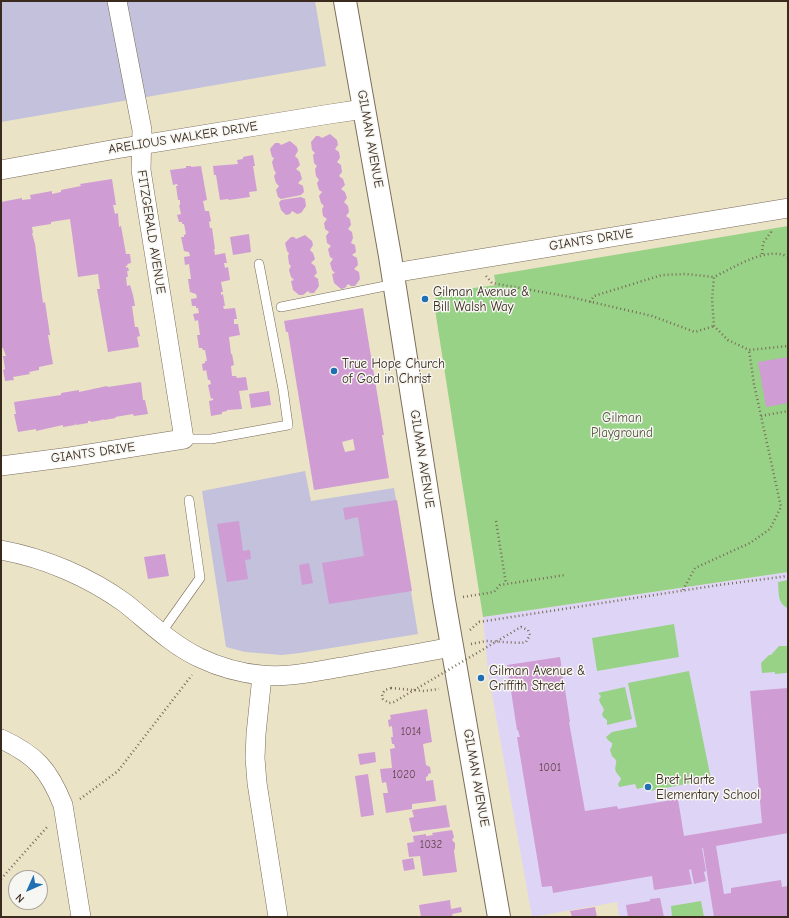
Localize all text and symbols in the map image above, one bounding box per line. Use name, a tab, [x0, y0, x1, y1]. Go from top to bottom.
street label: GILMAN AVENUE	[354, 89, 386, 189]
street label: ARELIOUS WALKER DRIVE	[107, 118, 259, 158]
street label: FITZGERALD AVENUE	[134, 169, 168, 295]
street label: GIANTS DRIVE	[548, 226, 634, 254]
place label: Gilman Avenue & Bill Walsh Way	[433, 284, 529, 315]
marker: Gilman Avenue & Bill Walsh Way	[420, 294, 430, 304]
place label: True Hope Church of God in Christ	[342, 356, 445, 387]
marker: True Hope Church of God in Christ	[329, 366, 339, 376]
street label: GILMAN AVENUE	[407, 409, 437, 509]
park label: Gilman Playground	[591, 410, 653, 441]
street label: GIANTS DRIVE	[50, 439, 136, 467]
place label: Gilman Avenue & Griffith Street	[489, 663, 585, 694]
marker: Gilman Avenue & Griffith Street	[476, 673, 486, 683]
house number: 1014	[401, 725, 421, 739]
street label: GILMAN AVENUE	[460, 728, 492, 828]
house number: 1001	[539, 761, 561, 775]
house number: 1020	[392, 768, 416, 782]
place label: Bret Harte Elementary School	[656, 772, 760, 803]
marker: Bret Harte Elementary School	[643, 782, 653, 792]
house number: 1032	[420, 838, 442, 852]
north arrow	[8, 870, 48, 910]
text: N	[13, 891, 27, 905]

